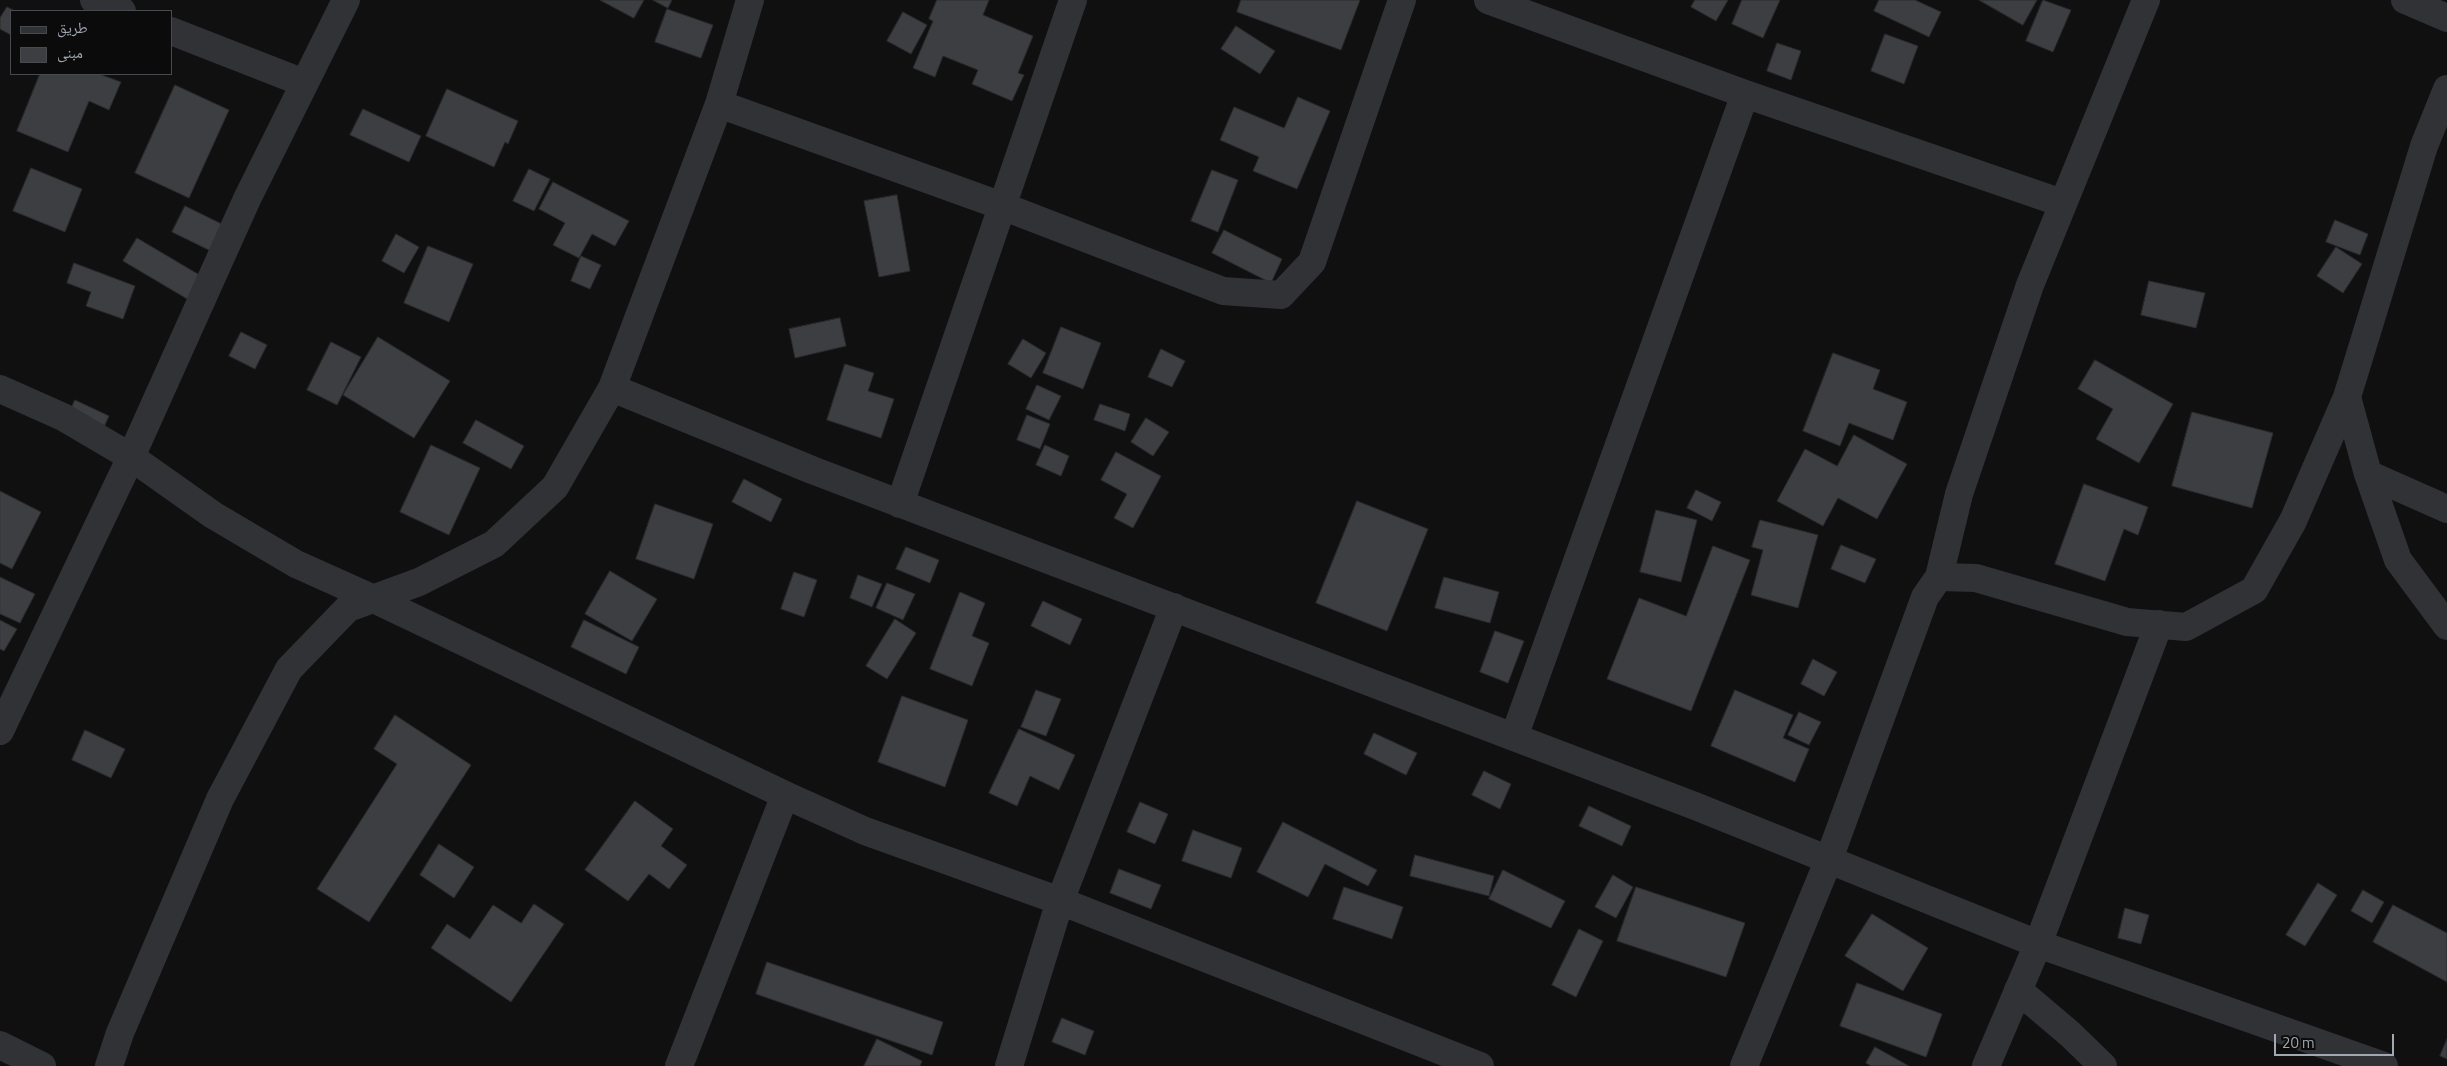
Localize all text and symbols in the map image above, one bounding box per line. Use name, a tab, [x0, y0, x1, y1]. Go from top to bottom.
legend	[10, 10, 172, 75]
text: طريق	[57, 16, 88, 39]
text: مبنى	[57, 41, 83, 64]
scale bar	[2277, 1024, 2397, 1056]
text: 20 m	[2282, 1031, 2315, 1054]

